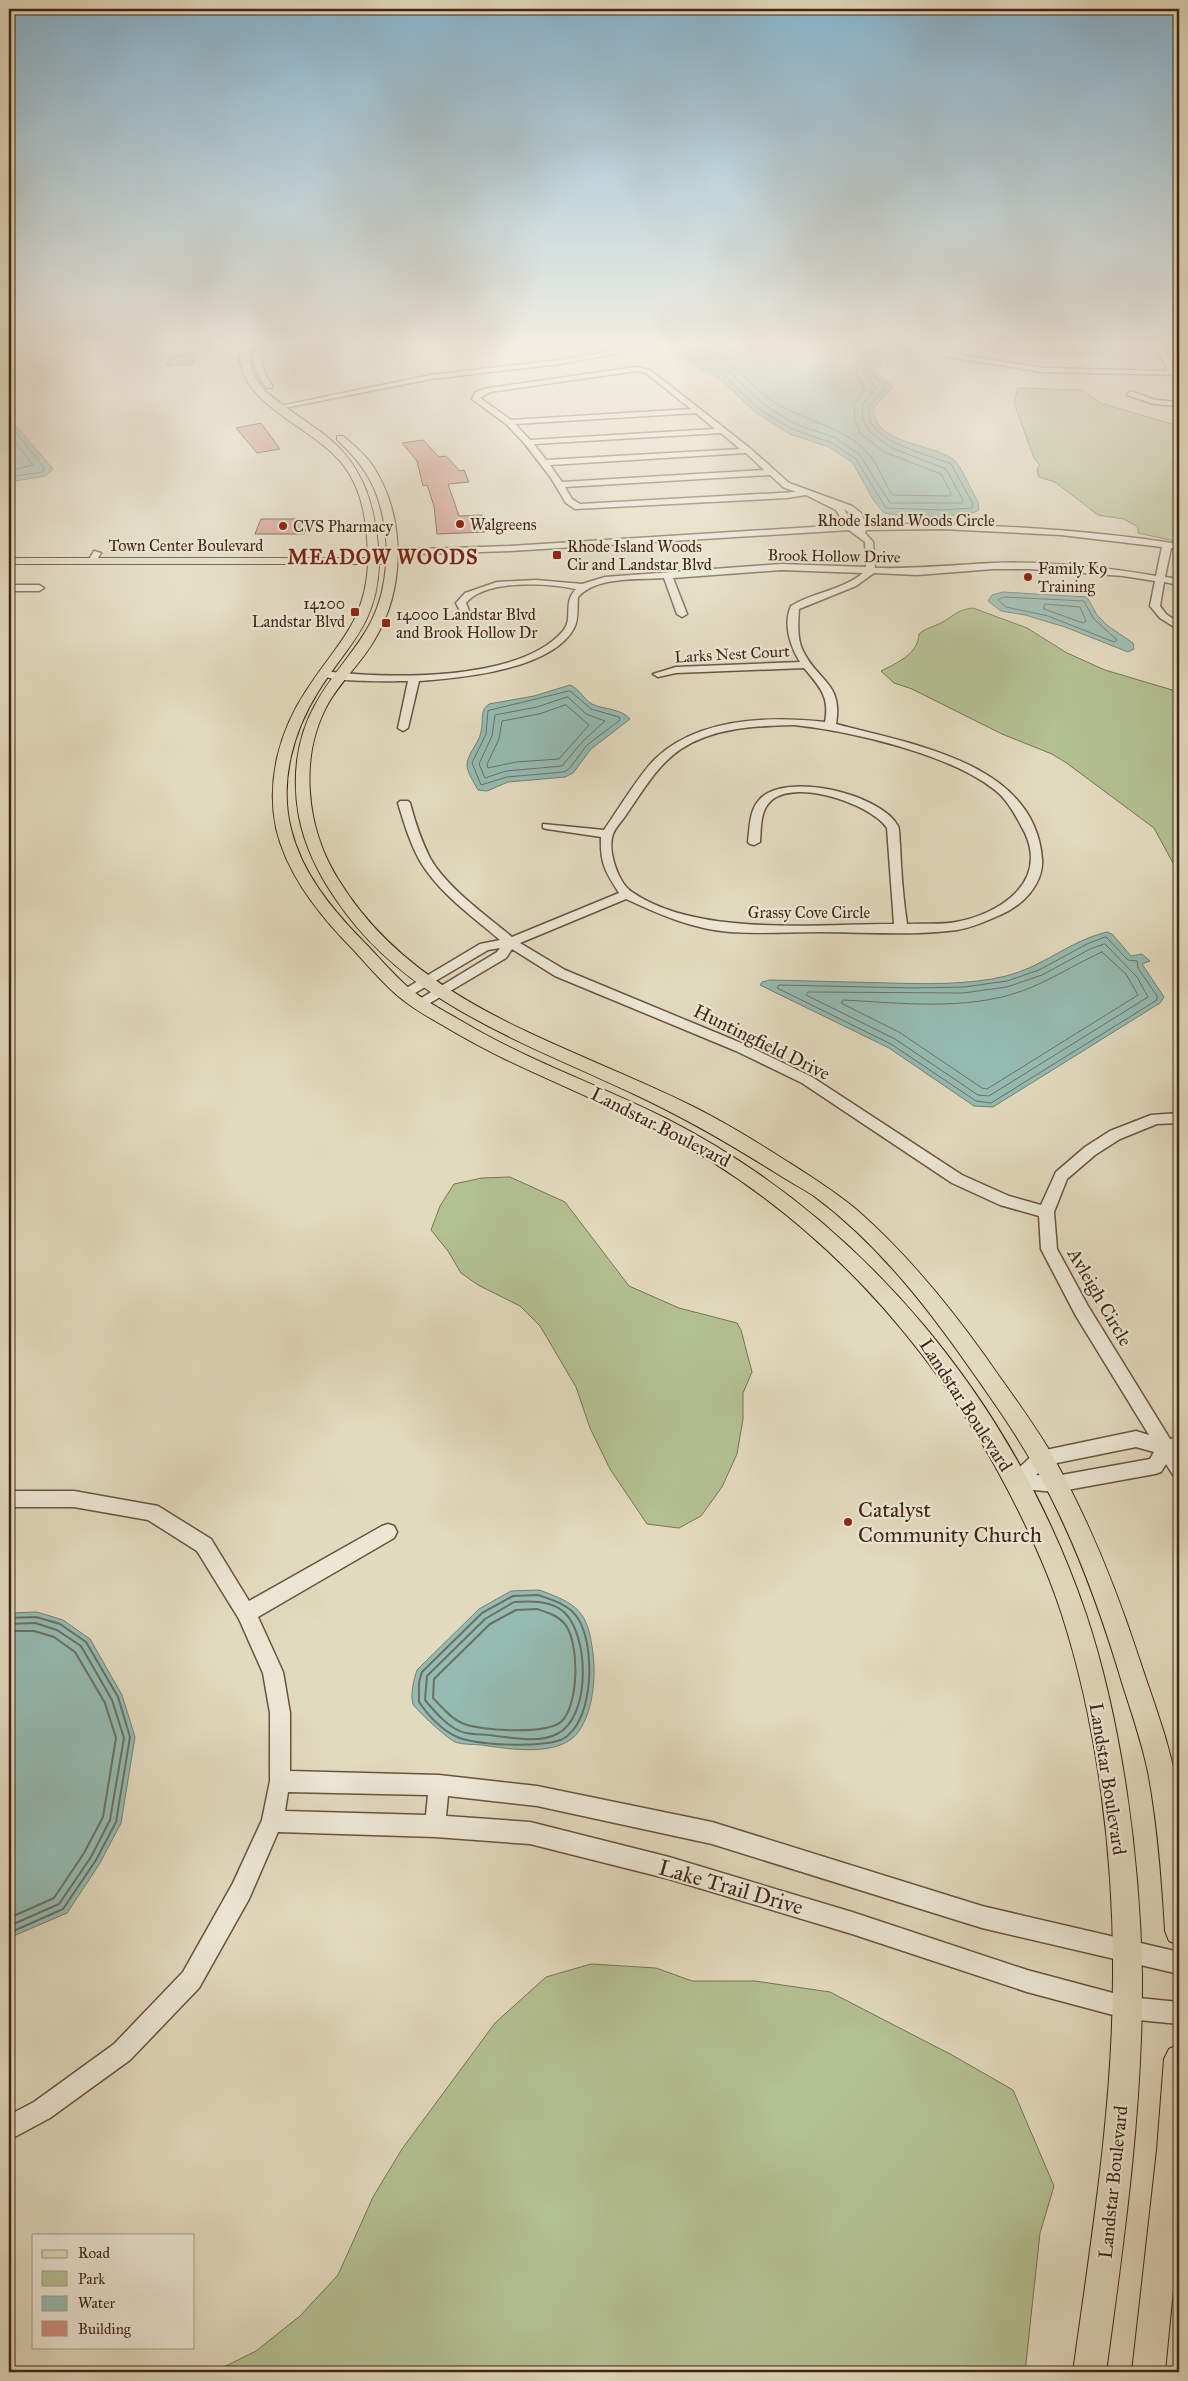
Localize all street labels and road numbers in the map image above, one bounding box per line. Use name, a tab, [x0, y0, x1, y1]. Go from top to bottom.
street label: Rhode Island Woods Circle	[817, 511, 995, 530]
street label: Town Center Boulevard	[109, 536, 263, 555]
street label: Brook Hollow Drive	[767, 545, 901, 567]
street label: Larks Nest Court	[674, 641, 790, 667]
street label: Grassy Cove Circle	[748, 903, 871, 922]
street label: Huntingfield Drive	[689, 999, 834, 1086]
street label: Landstar Boulevard	[587, 1082, 735, 1172]
street label: Avleigh Circle	[1061, 1243, 1137, 1351]
street label: Landstar Boulevard	[914, 1334, 1018, 1476]
street label: Landstar Boulevard	[1085, 1701, 1131, 1857]
street label: Lake Trail Drive	[656, 1853, 806, 1921]
street label: Landstar Boulevard	[1094, 2104, 1133, 2260]

